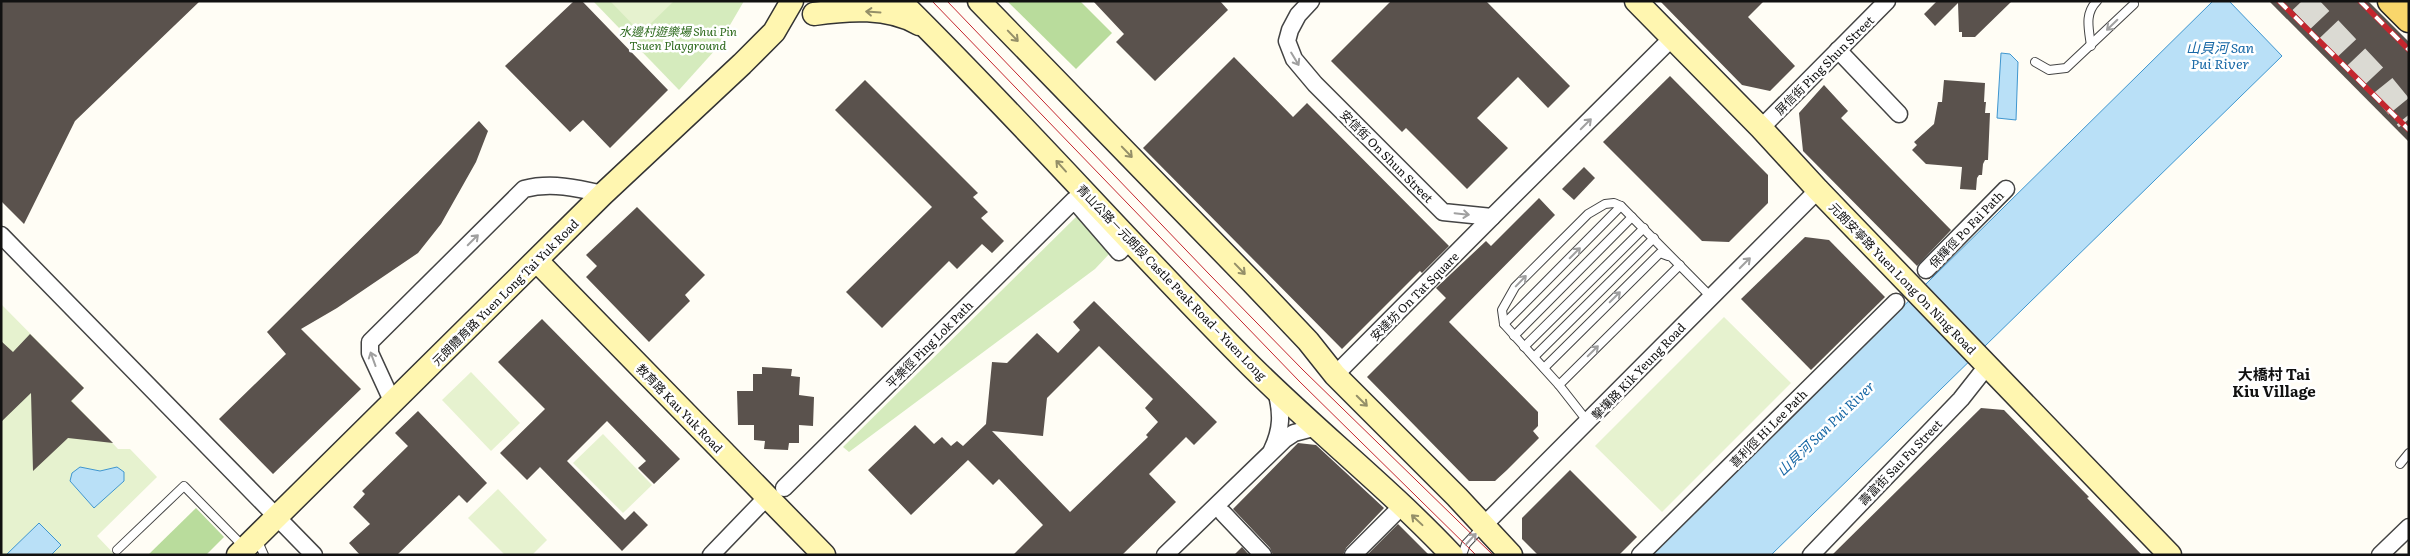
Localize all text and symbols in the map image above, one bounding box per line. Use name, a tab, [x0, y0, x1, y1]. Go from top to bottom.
one-way arrow	[865, 7, 881, 16]
street label: 屏信街 Ping Shun Street	[1770, 11, 1878, 119]
one-way arrow	[2106, 19, 2119, 31]
park label: 水邊村遊樂場 Shui Pin Tsuen Playground	[619, 22, 737, 54]
one-way arrow	[1007, 30, 1019, 42]
water label: 山貝河 San Pui River	[2186, 37, 2255, 73]
one-way arrow	[1291, 51, 1301, 65]
street label: 安信街 On Shun Street	[1336, 105, 1438, 207]
one-way arrow	[1580, 117, 1592, 130]
one-way arrow	[1120, 146, 1132, 158]
one-way arrow	[1055, 159, 1067, 172]
street label: 青山公路－元朗段 Castle Peak Road – Yuen Long	[1073, 180, 1271, 384]
street label: 保輝徑 Po Fai Path	[1924, 186, 2008, 272]
street label: 元朗安寧路 Yuen Long On Ning Road	[1825, 198, 1981, 358]
one-way arrow	[1454, 209, 1470, 219]
street label: 元朗體育路 Yuen Long Tai Yuk Road	[428, 214, 583, 369]
one-way arrow	[467, 234, 479, 246]
one-way arrow	[1569, 246, 1581, 259]
street label: 安達坊 On Tat Square	[1365, 247, 1463, 345]
one-way arrow	[1739, 257, 1751, 269]
one-way arrow	[1234, 263, 1246, 275]
one-way arrow	[1515, 275, 1527, 288]
one-way arrow	[1609, 291, 1622, 303]
street label: 平樂徑 Ping Lok Path	[881, 296, 977, 392]
street label: 擊壤路 Kik Yeung Road	[1587, 318, 1690, 423]
one-way arrow	[1587, 345, 1600, 357]
one-way arrow	[368, 352, 377, 367]
street label: 教育路 Kau Yuk Road	[633, 359, 728, 457]
district label: 大橋村 Tai Kiu Village	[2232, 362, 2316, 402]
water label: 山貝河 San Pui River	[1772, 376, 1879, 480]
street label: 喜利徑 Hi Lee Path	[1725, 385, 1811, 471]
one-way arrow	[1356, 395, 1368, 407]
street label: 壽富街 Sau Fu Street	[1854, 415, 1946, 509]
one-way arrow	[1411, 514, 1424, 526]
one-way arrow	[1465, 533, 1477, 545]

